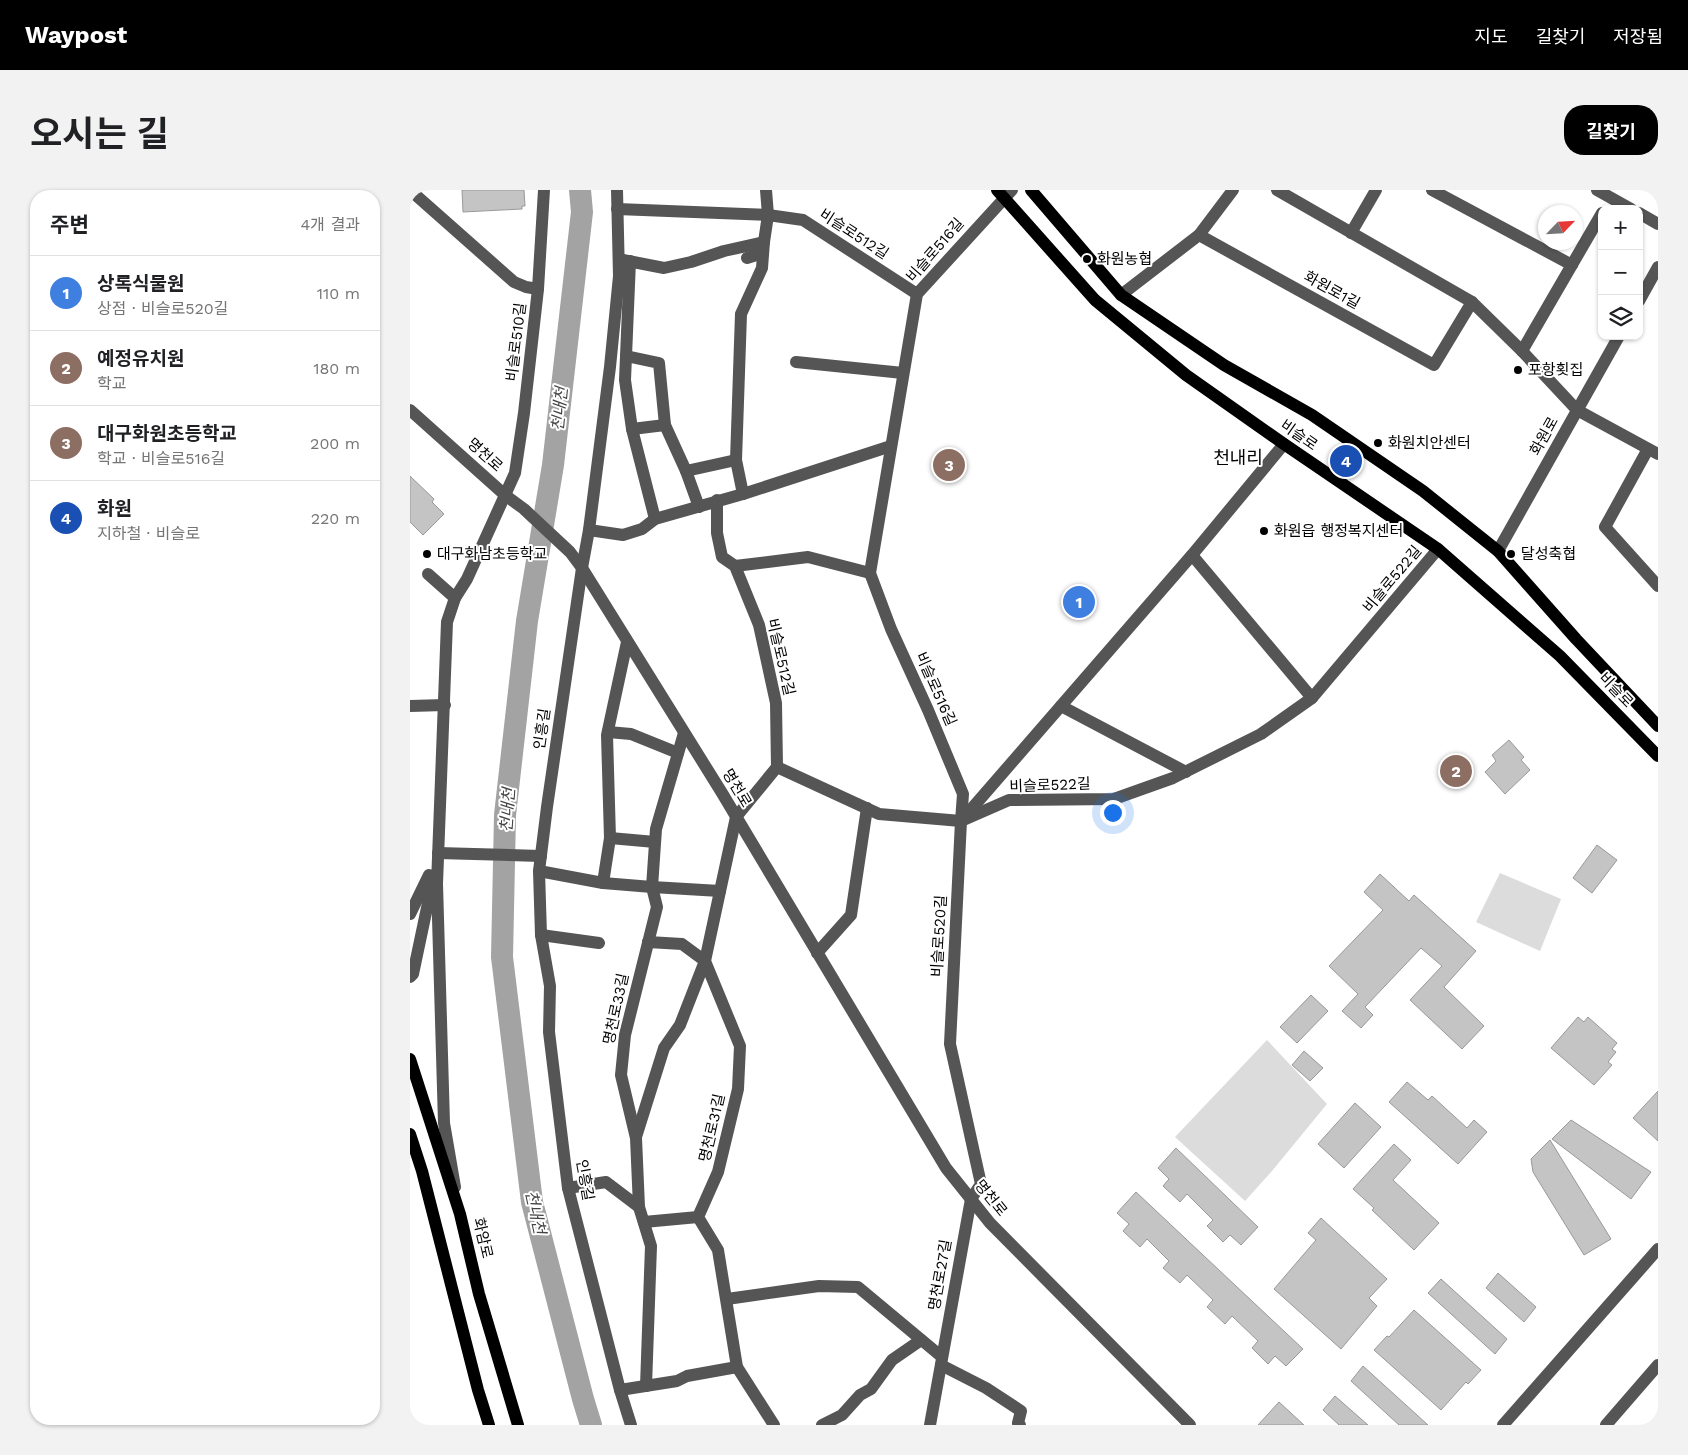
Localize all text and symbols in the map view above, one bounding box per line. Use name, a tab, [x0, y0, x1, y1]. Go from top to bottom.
text: Waypost	[25, 21, 127, 49]
text: 지도	[1475, 26, 1508, 47]
text: 길찾기	[1536, 26, 1585, 47]
text: 저장됨	[1613, 26, 1663, 47]
button: 길찾기	[1564, 105, 1658, 155]
text: 오시는 길	[30, 113, 169, 155]
street label: 비슬로512길	[816, 205, 892, 263]
north arrow	[1538, 205, 1583, 250]
map controls	[1598, 205, 1643, 340]
button: +	[1598, 205, 1643, 250]
text: 주변	[50, 212, 89, 237]
street label: 비슬로516길	[902, 214, 968, 286]
text: 4개 결과	[301, 215, 360, 234]
place label: 화원농협	[1097, 250, 1152, 268]
button: −	[1598, 250, 1643, 295]
marker: 화원농협	[1081, 253, 1093, 265]
street label: 화원로1길	[1301, 267, 1363, 313]
text: 상록식물원	[97, 272, 184, 295]
text: 1	[63, 284, 69, 303]
text: 110 m	[317, 284, 360, 303]
button: layers	[1598, 295, 1643, 340]
text: 상점 · 비슬로520길	[97, 299, 228, 318]
street label: 비슬로510길	[502, 302, 530, 382]
text: 예정유치원	[97, 347, 184, 370]
text: 2	[61, 359, 71, 378]
text: 180 m	[313, 359, 360, 378]
place label: 포항횟집	[1528, 361, 1583, 379]
marker: 포항횟집	[1512, 364, 1524, 376]
text: 학교	[97, 374, 126, 393]
water label: 천내천	[548, 384, 571, 432]
street label: 화원로	[1526, 414, 1562, 458]
street label: 비슬로	[1277, 416, 1321, 454]
text: 대구화원초등학교	[97, 422, 237, 445]
text: 3	[61, 434, 71, 453]
text: 200 m	[310, 434, 360, 453]
street label: 명천로	[464, 434, 506, 476]
place label: 화원치안센터	[1388, 434, 1471, 452]
marker: 화원치안센터	[1372, 437, 1384, 449]
pin: 4	[1330, 442, 1362, 480]
pin: 3	[933, 446, 965, 484]
district label: 천내리	[1213, 447, 1263, 468]
text: 학교 · 비슬로516길	[97, 449, 225, 468]
text: 화원	[97, 497, 132, 520]
text: 4	[61, 509, 71, 528]
text: 220 m	[311, 509, 360, 528]
place label: 화원읍 행정복지센터	[1274, 522, 1403, 540]
text: 지하철 · 비슬로	[97, 524, 200, 543]
marker: 화원읍 행정복지센터	[1258, 525, 1270, 537]
street label: 비슬로522길	[1359, 542, 1425, 616]
place label: 대구화남초등학교	[437, 545, 547, 563]
place label: 달성축협	[1521, 545, 1576, 563]
marker: 대구화남초등학교	[421, 548, 433, 560]
marker: 달성축협	[1505, 548, 1517, 560]
pin: 1	[1063, 583, 1095, 621]
street label: 비슬로512길	[763, 617, 799, 697]
street label: 비슬로516길	[912, 649, 960, 729]
street label: 비슬로	[1595, 669, 1637, 711]
street label: 인흥길	[530, 707, 554, 751]
pin: 2	[1440, 752, 1472, 790]
street label: 명천로	[719, 766, 755, 810]
street label: 비슬로522길	[1009, 775, 1091, 795]
water label: 천내천	[496, 785, 519, 833]
your location	[1100, 800, 1126, 826]
street label: 비슬로520길	[928, 895, 950, 977]
street label: 명천로33길	[600, 972, 632, 1046]
street label: 명천로31길	[695, 1092, 729, 1164]
street label: 인흥길	[573, 1158, 597, 1202]
street label: 명천로	[971, 1176, 1011, 1220]
water label: 천내천	[522, 1189, 550, 1238]
street label: 화암로	[470, 1216, 496, 1260]
street label: 명천로27길	[925, 1238, 955, 1312]

